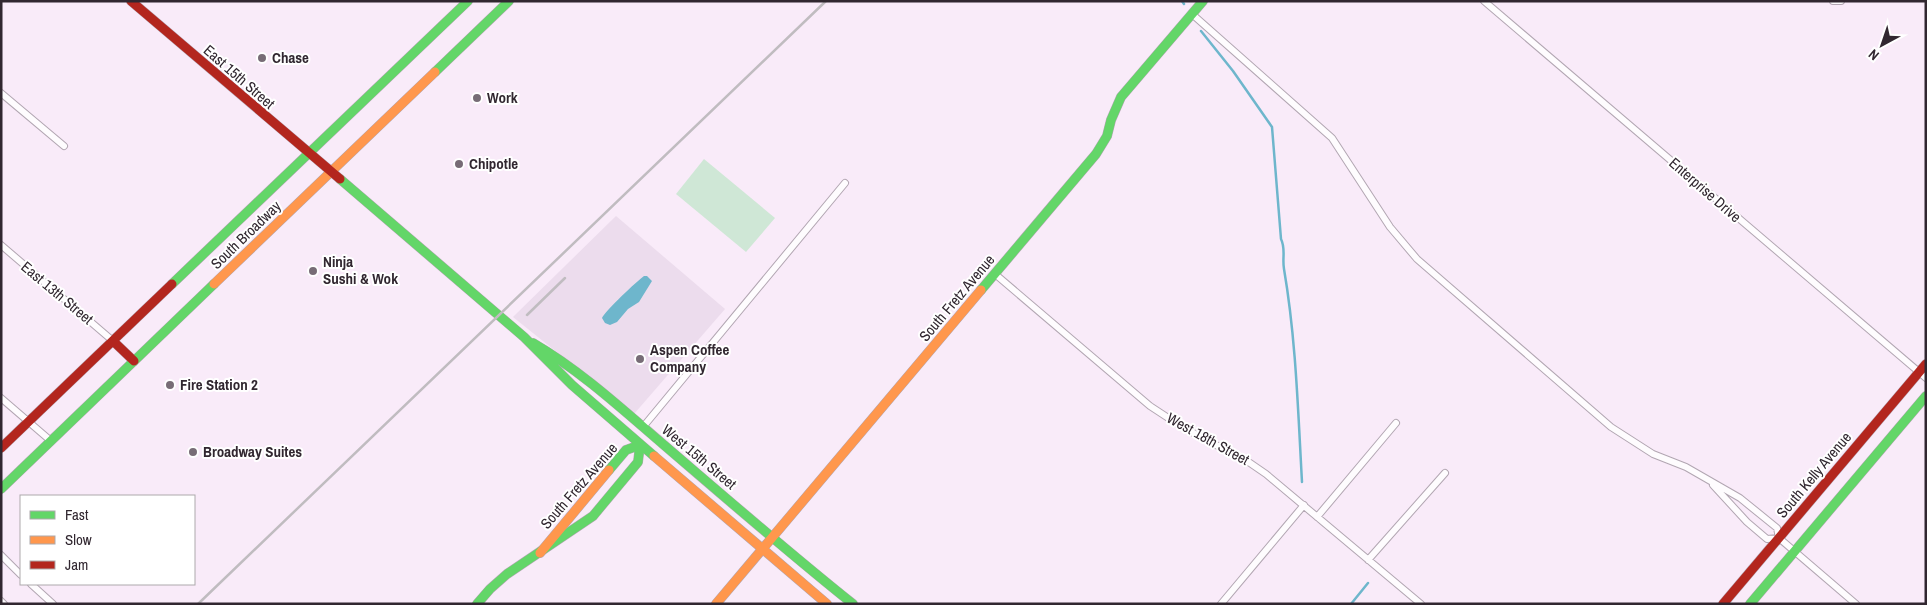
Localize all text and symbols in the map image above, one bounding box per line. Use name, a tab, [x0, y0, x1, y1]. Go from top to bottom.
north arrow	[1857, 20, 1907, 70]
street label: East 15th Street	[199, 40, 280, 114]
text: N	[1865, 45, 1883, 65]
place label: Chase	[272, 47, 309, 68]
marker: Chase	[256, 52, 268, 64]
place label: Work	[487, 87, 518, 108]
marker: Work	[471, 92, 483, 104]
street label: Enterprise Drive	[1665, 152, 1746, 227]
place label: Chipotle	[469, 153, 518, 174]
marker: Chipotle	[453, 158, 465, 170]
street label: South Broadway	[206, 195, 286, 274]
street label: South Fretz Avenue	[914, 250, 999, 346]
place label: Ninja Sushi & Wok	[323, 251, 398, 289]
street label: East 13th Street	[17, 256, 98, 329]
marker: Ninja Sushi & Wok	[307, 265, 319, 277]
place label: Aspen Coffee Company	[650, 339, 729, 377]
marker: Aspen Coffee Company	[634, 353, 646, 365]
place label: Fire Station 2	[180, 374, 258, 395]
marker: Fire Station 2	[164, 379, 176, 391]
street label: West 18th Street	[1163, 407, 1254, 470]
street label: West 15th Street	[658, 419, 742, 494]
street label: South Kelly Avenue	[1771, 427, 1856, 522]
street label: South Fretz Avenue	[535, 438, 622, 533]
place label: Broadway Suites	[203, 441, 302, 462]
marker: Broadway Suites	[187, 446, 199, 458]
legend	[20, 495, 195, 585]
text: Fast	[65, 504, 89, 525]
text: Slow	[65, 529, 92, 550]
text: Jam	[65, 554, 88, 575]

